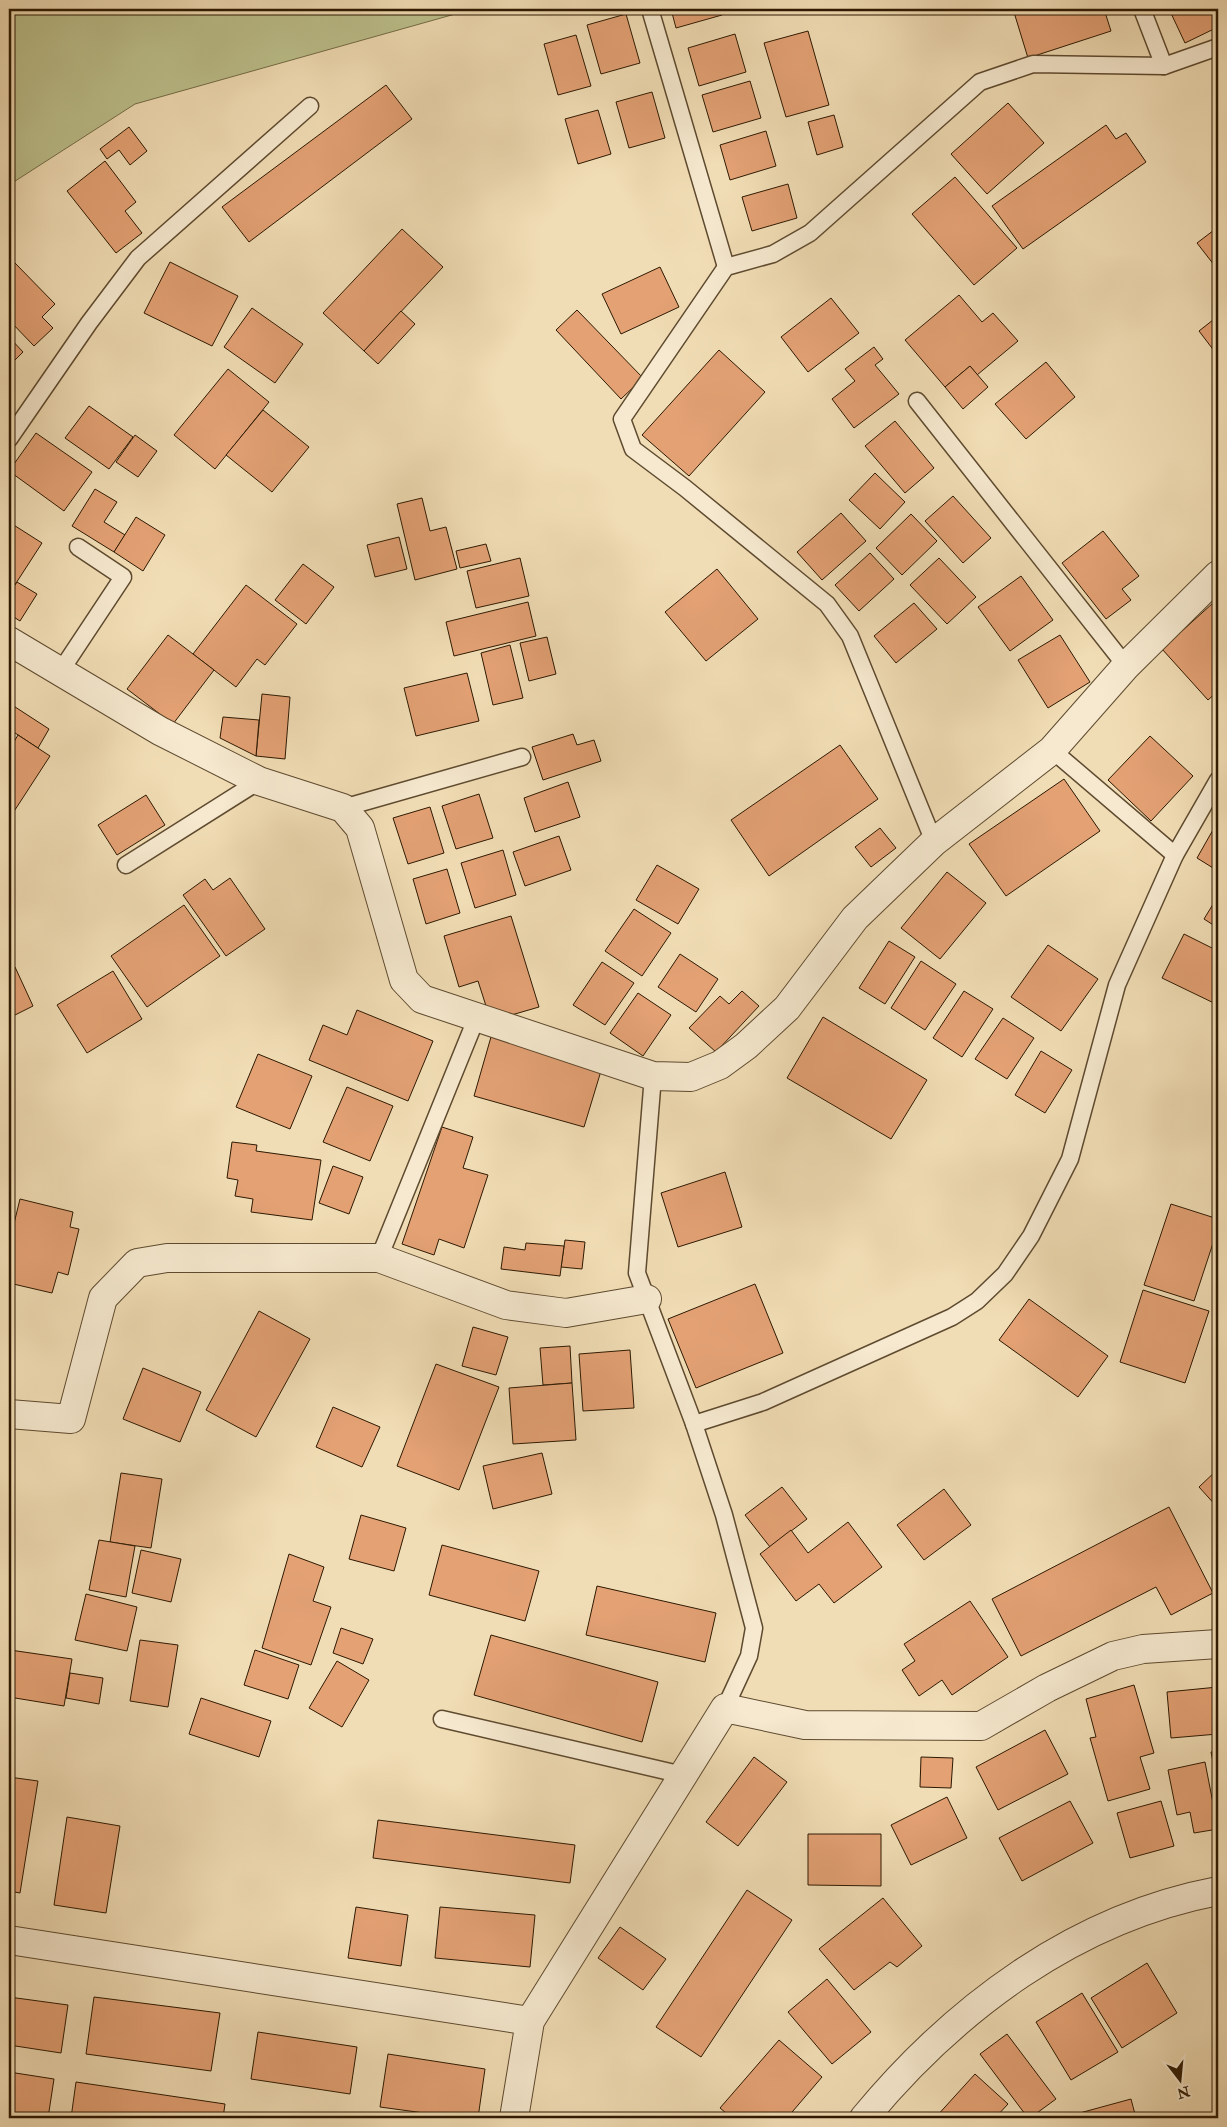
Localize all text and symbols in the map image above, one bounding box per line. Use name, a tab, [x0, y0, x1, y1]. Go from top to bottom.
north arrow	[1154, 2054, 1204, 2104]
text: N	[1175, 2082, 1193, 2102]

